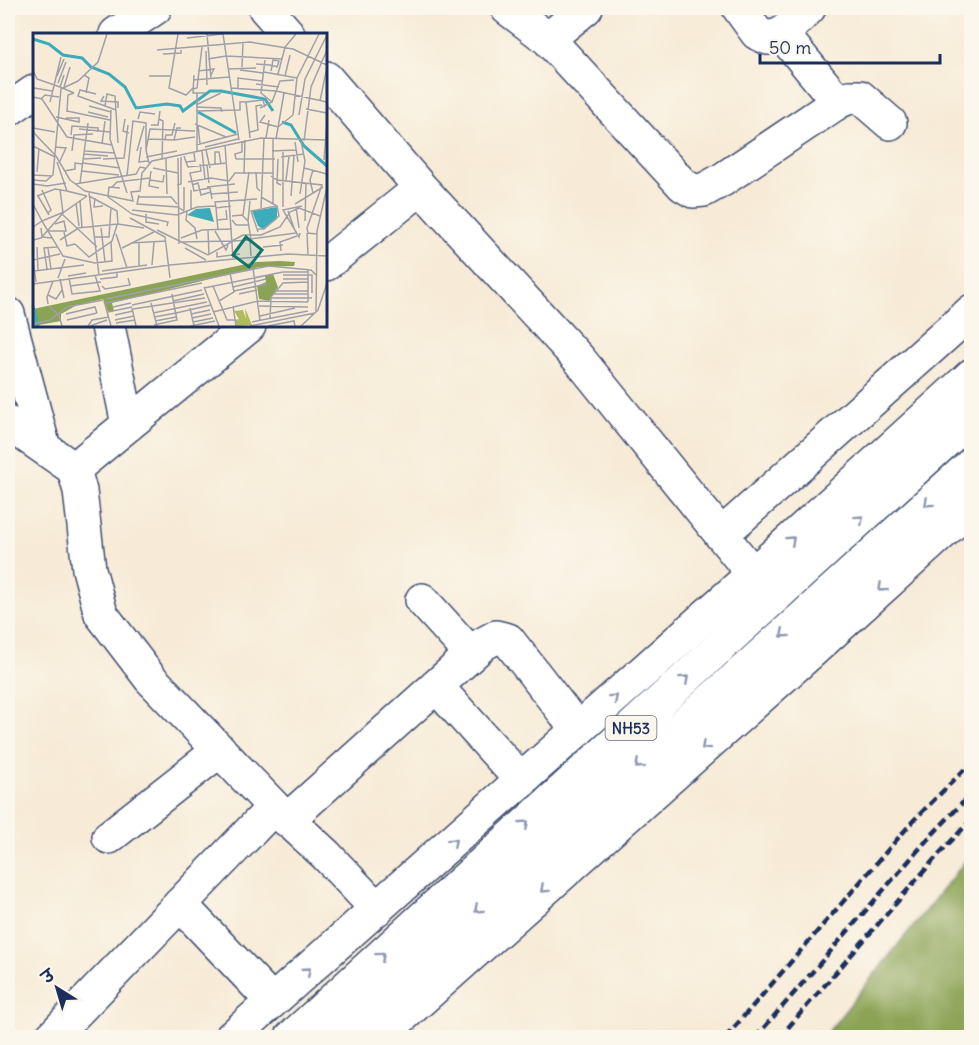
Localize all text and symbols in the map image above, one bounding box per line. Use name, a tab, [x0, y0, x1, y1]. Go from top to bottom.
scale bar	[760, 27, 940, 65]
inset map	[33, 33, 327, 327]
text: 50 m	[769, 36, 811, 59]
one-way arrow	[924, 496, 935, 507]
one-way arrow	[853, 515, 864, 526]
one-way arrow	[784, 536, 794, 547]
one-way arrow	[878, 581, 888, 592]
one-way arrow	[780, 627, 791, 638]
one-way arrow	[678, 675, 689, 686]
one-way arrow	[607, 694, 618, 705]
road number: NH53	[606, 716, 656, 740]
one-way arrow	[701, 739, 712, 750]
one-way arrow	[635, 758, 646, 769]
one-way arrow	[518, 821, 529, 832]
one-way arrow	[446, 838, 457, 849]
one-way arrow	[540, 882, 550, 893]
one-way arrow	[474, 902, 485, 913]
one-way arrow	[374, 952, 385, 963]
north arrow	[27, 958, 87, 1018]
text: उ	[36, 964, 59, 988]
one-way arrow	[300, 967, 311, 978]

